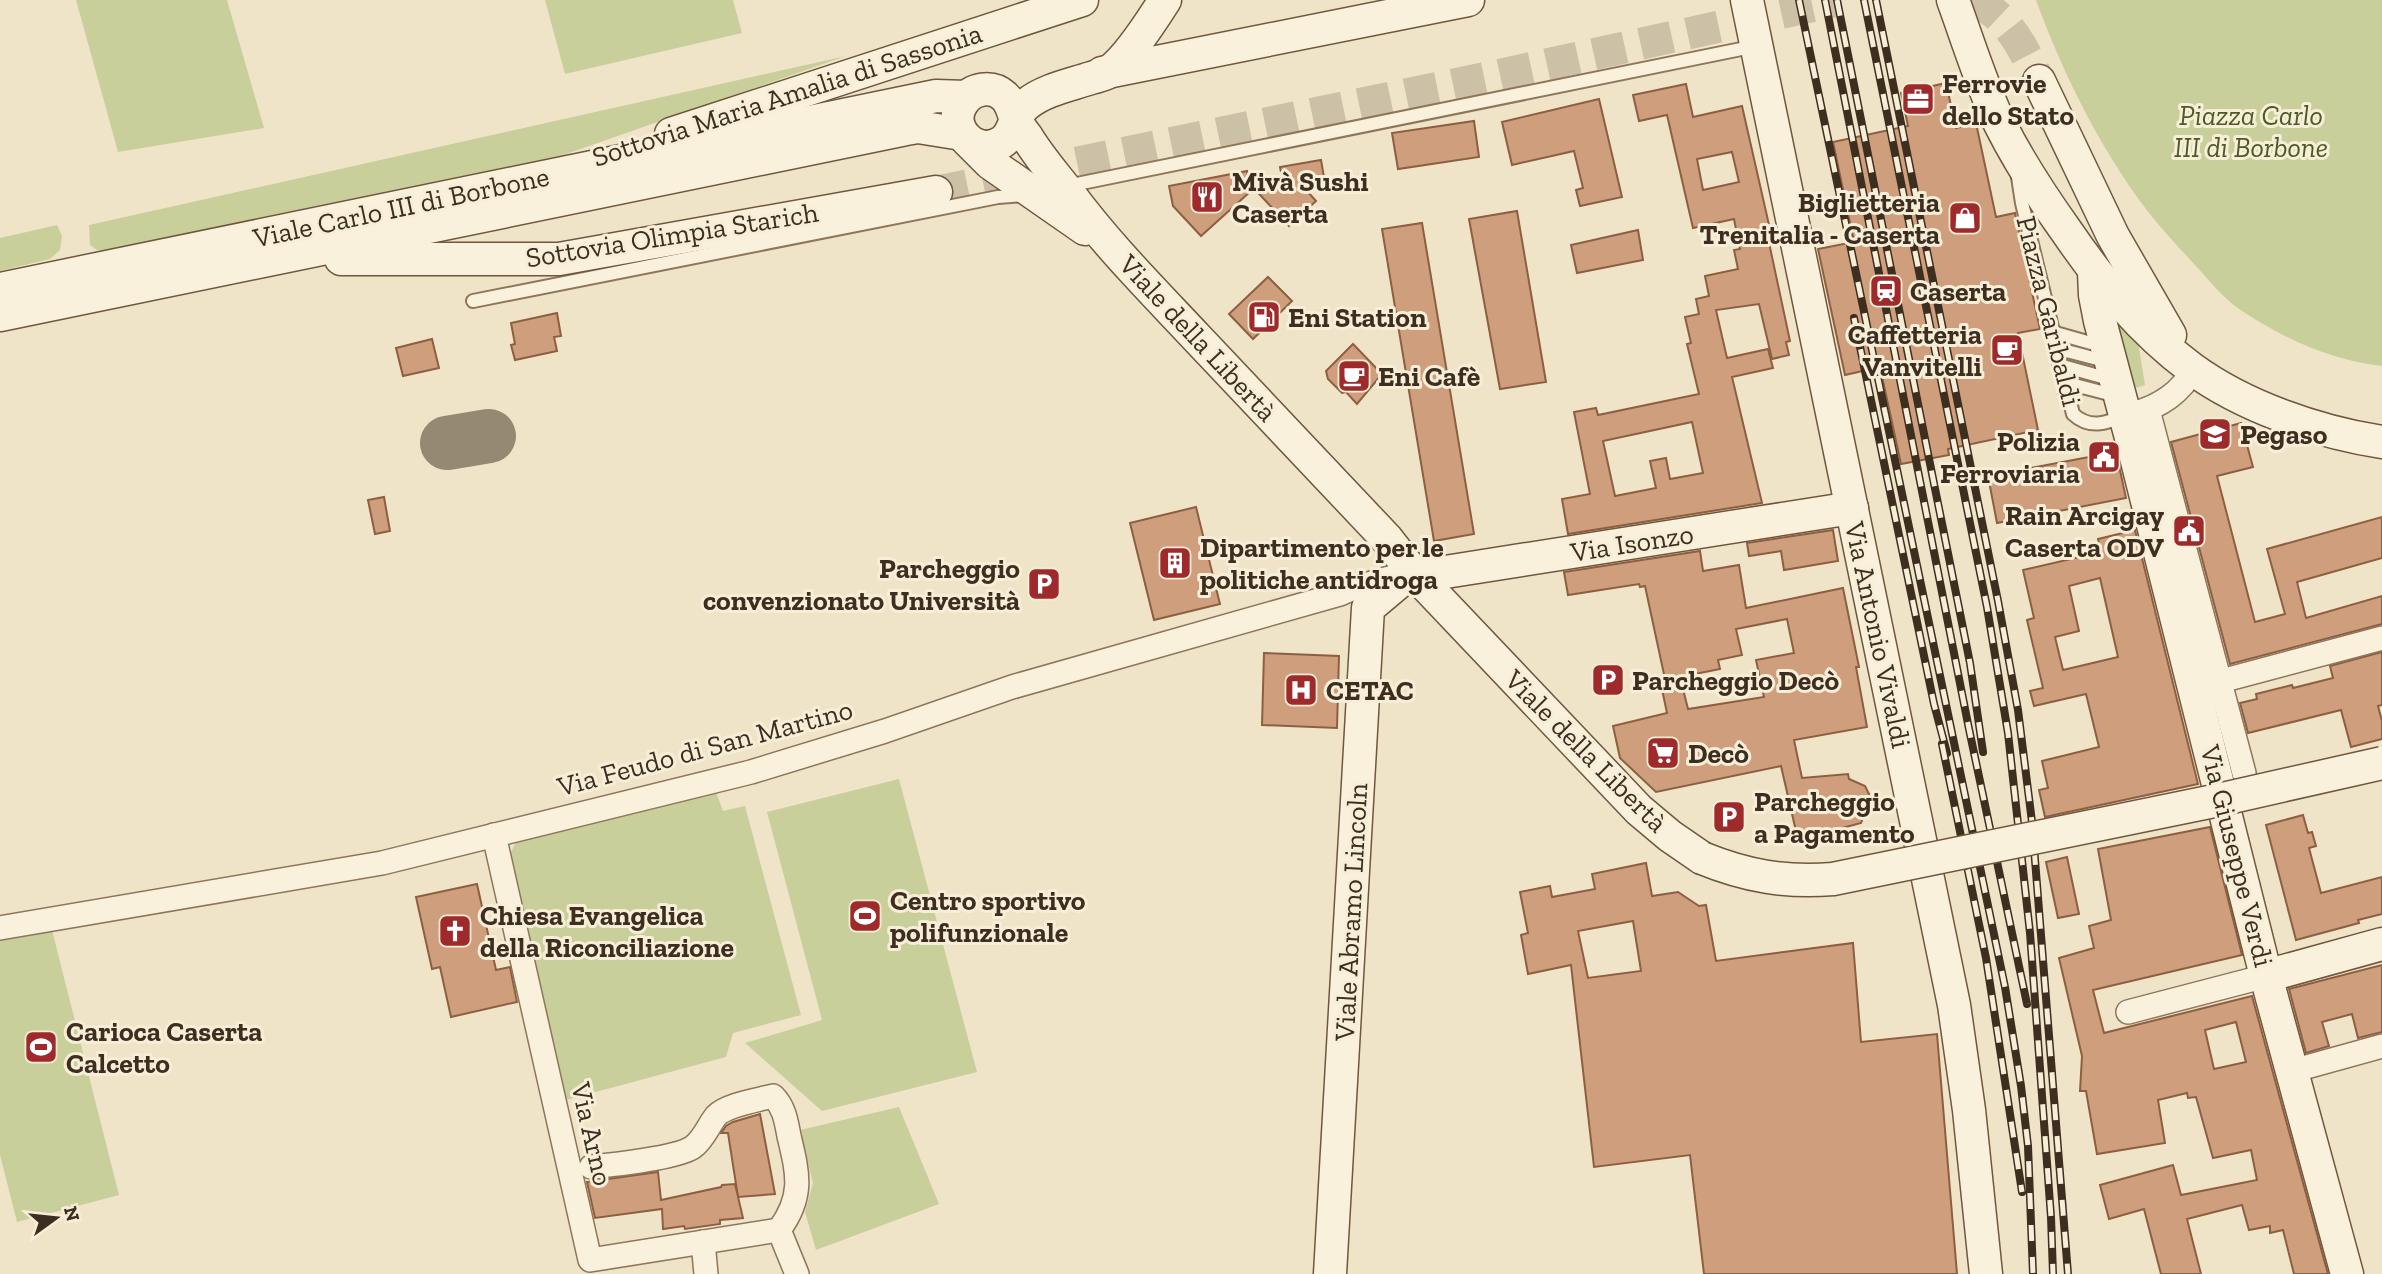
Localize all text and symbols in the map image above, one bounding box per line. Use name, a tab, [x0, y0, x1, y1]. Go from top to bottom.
street label: Sottovia Maria Amalia di Sassonia	[588, 16, 986, 174]
place label: Ferrovie dello Stato	[1942, 67, 2074, 132]
office icon: Ferrovie dello Stato	[1899, 80, 1937, 118]
park label: Piazza Carlo III di Borbone	[2174, 99, 2328, 164]
street label: Viale Carlo III di Borbone	[249, 159, 552, 255]
place label: Mivà Sushi Caserta	[1232, 165, 1369, 230]
restaurant icon: Mivà Sushi Caserta	[1188, 178, 1226, 216]
place label: Biglietteria Trenitalia - Caserta	[1699, 186, 1940, 251]
street label: Sottovia Olimpia Starich	[523, 196, 821, 274]
shop icon: Biglietteria Trenitalia - Caserta	[1946, 199, 1984, 237]
street label: Piazza Garibaldi	[2009, 212, 2089, 410]
street label: Viale della Libertà	[1112, 247, 1284, 429]
station icon: Caserta	[1867, 272, 1905, 310]
place label: Caserta	[1910, 275, 2006, 308]
fuel station icon: Eni Station	[1245, 298, 1283, 336]
place label: Eni Station	[1288, 301, 1427, 334]
place label: Caffetteria Vanvitelli	[1848, 318, 1982, 383]
cafe icon: Caffetteria Vanvitelli	[1988, 331, 2026, 369]
cafe icon: Eni Cafè	[1335, 357, 1373, 395]
place label: Eni Cafè	[1378, 360, 1480, 393]
school or university icon: Pegaso	[2196, 415, 2234, 453]
place label: Pegaso	[2240, 418, 2328, 451]
place label: Polizia Ferroviaria	[1940, 425, 2080, 490]
public building icon: Polizia Ferroviaria	[2085, 438, 2123, 476]
place label: Rain Arcigay Caserta ODV	[2005, 499, 2165, 564]
public building icon: Rain Arcigay Caserta ODV	[2170, 512, 2208, 550]
street label: Via Isonzo	[1567, 517, 1696, 569]
street label: Via Antonio Vivaldi	[1838, 518, 1918, 751]
place label: Dipartimento per le politiche antidroga	[1200, 531, 1444, 596]
building icon: Dipartimento per le politiche antidroga	[1156, 544, 1194, 582]
place label: Parcheggio convenzionato Università	[703, 552, 1020, 617]
parking icon: Parcheggio convenzionato Università	[1025, 565, 1063, 603]
parking icon: Parcheggio Decò	[1589, 661, 1627, 699]
street label: Viale della Libertà	[1497, 662, 1674, 839]
place label: Parcheggio Decò	[1632, 664, 1839, 697]
hospital icon: CETAC	[1282, 671, 1320, 709]
place label: CETAC	[1326, 674, 1414, 707]
street label: Via Feudo di San Martino	[553, 693, 856, 804]
supermarket icon: Decò	[1644, 734, 1682, 772]
place label: Decò	[1688, 737, 1749, 770]
street label: Via Giuseppe Verdi	[2193, 741, 2281, 970]
street label: Viale Abramo Lincoln	[1328, 782, 1374, 1043]
place label: Parcheggio a Pagamento	[1754, 785, 1915, 850]
parking icon: Parcheggio a Pagamento	[1710, 798, 1748, 836]
place label: Centro sportivo polifunzionale	[890, 884, 1086, 949]
sports icon: Centro sportivo polifunzionale	[846, 897, 884, 935]
place label: Chiesa Evangelica della Riconciliazione	[480, 899, 734, 964]
church icon: Chiesa Evangelica della Riconciliazione	[436, 912, 474, 950]
place label: Carioca Caserta Calcetto	[66, 1015, 262, 1080]
sports icon: Carioca Caserta Calcetto	[22, 1028, 60, 1066]
street label: Via Arno	[564, 1078, 620, 1189]
north arrow	[21, 1183, 91, 1253]
text: N	[59, 1204, 85, 1224]

